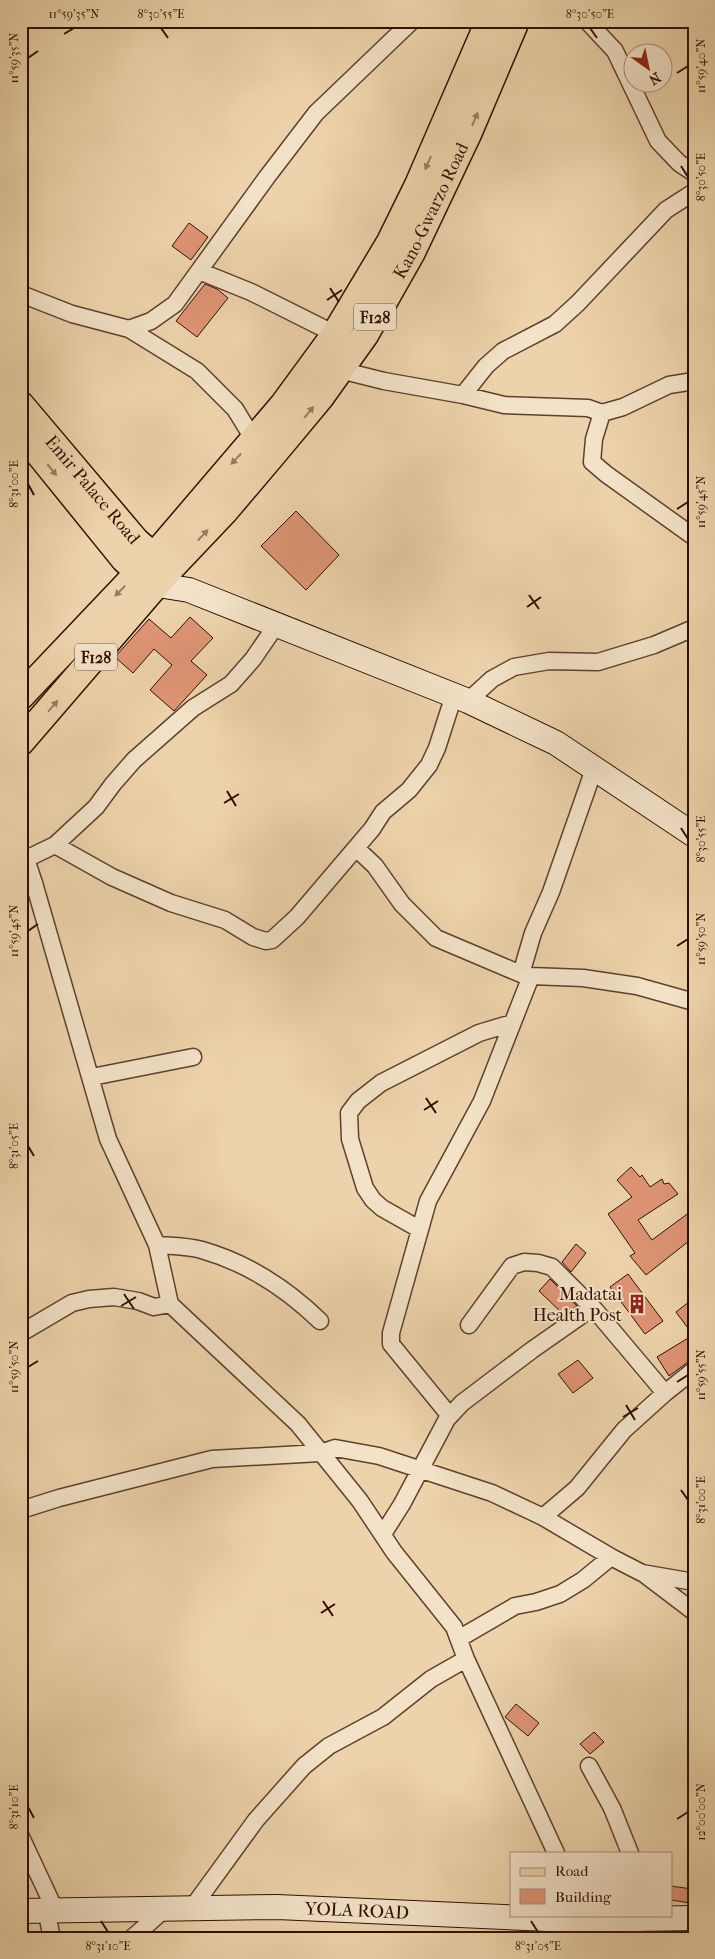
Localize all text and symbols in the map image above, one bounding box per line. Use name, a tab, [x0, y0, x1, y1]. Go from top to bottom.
text: 11°59'35"N	[49, 7, 99, 21]
text: 8°30'55"E	[138, 7, 184, 21]
text: 8°30'50"E	[566, 7, 614, 21]
text: 11°59'35"N	[7, 33, 21, 83]
text: 11°59'40"N	[694, 39, 708, 93]
north arrow	[622, 42, 672, 92]
text: N	[645, 68, 664, 89]
one-way arrow	[471, 112, 479, 126]
street label: Kano-Gwarzo Road	[389, 139, 473, 282]
text: 8°30'50"E	[694, 153, 708, 201]
one-way arrow	[423, 155, 431, 170]
road number: F128	[354, 304, 396, 330]
one-way arrow	[303, 406, 314, 418]
street label: Emir Palace Road	[41, 431, 145, 549]
one-way arrow	[230, 453, 242, 465]
text: 8°31'00"E	[7, 460, 21, 508]
one-way arrow	[46, 464, 57, 477]
text: 11°59'45"N	[694, 476, 708, 528]
one-way arrow	[197, 529, 209, 541]
one-way arrow	[114, 585, 126, 597]
road number: F128	[75, 644, 117, 670]
one-way arrow	[48, 699, 59, 712]
text: 8°30'55"E	[694, 816, 708, 862]
text: 11°59'45"N	[7, 905, 21, 957]
text: 11°59'50"N	[694, 913, 708, 965]
text: 8°31'05"E	[7, 1123, 21, 1169]
place label: Madatai Health Post	[533, 1284, 623, 1326]
building icon: Madatai Health Post	[626, 1293, 648, 1315]
text: 11°59'50"N	[7, 1341, 21, 1393]
text: 11°59'55"N	[694, 1349, 708, 1401]
text: 8°31'00"E	[694, 1476, 708, 1524]
text: 12°00'00"N	[694, 1783, 708, 1841]
text: 8°31'10"E	[7, 1784, 21, 1830]
legend	[510, 1852, 672, 1916]
text: Road	[555, 1862, 589, 1880]
text: Building	[555, 1888, 612, 1906]
street label: YOLA ROAD	[303, 1898, 410, 1923]
text: 8°31'10"E	[85, 1939, 131, 1953]
text: 8°31'05"E	[515, 1939, 561, 1953]

